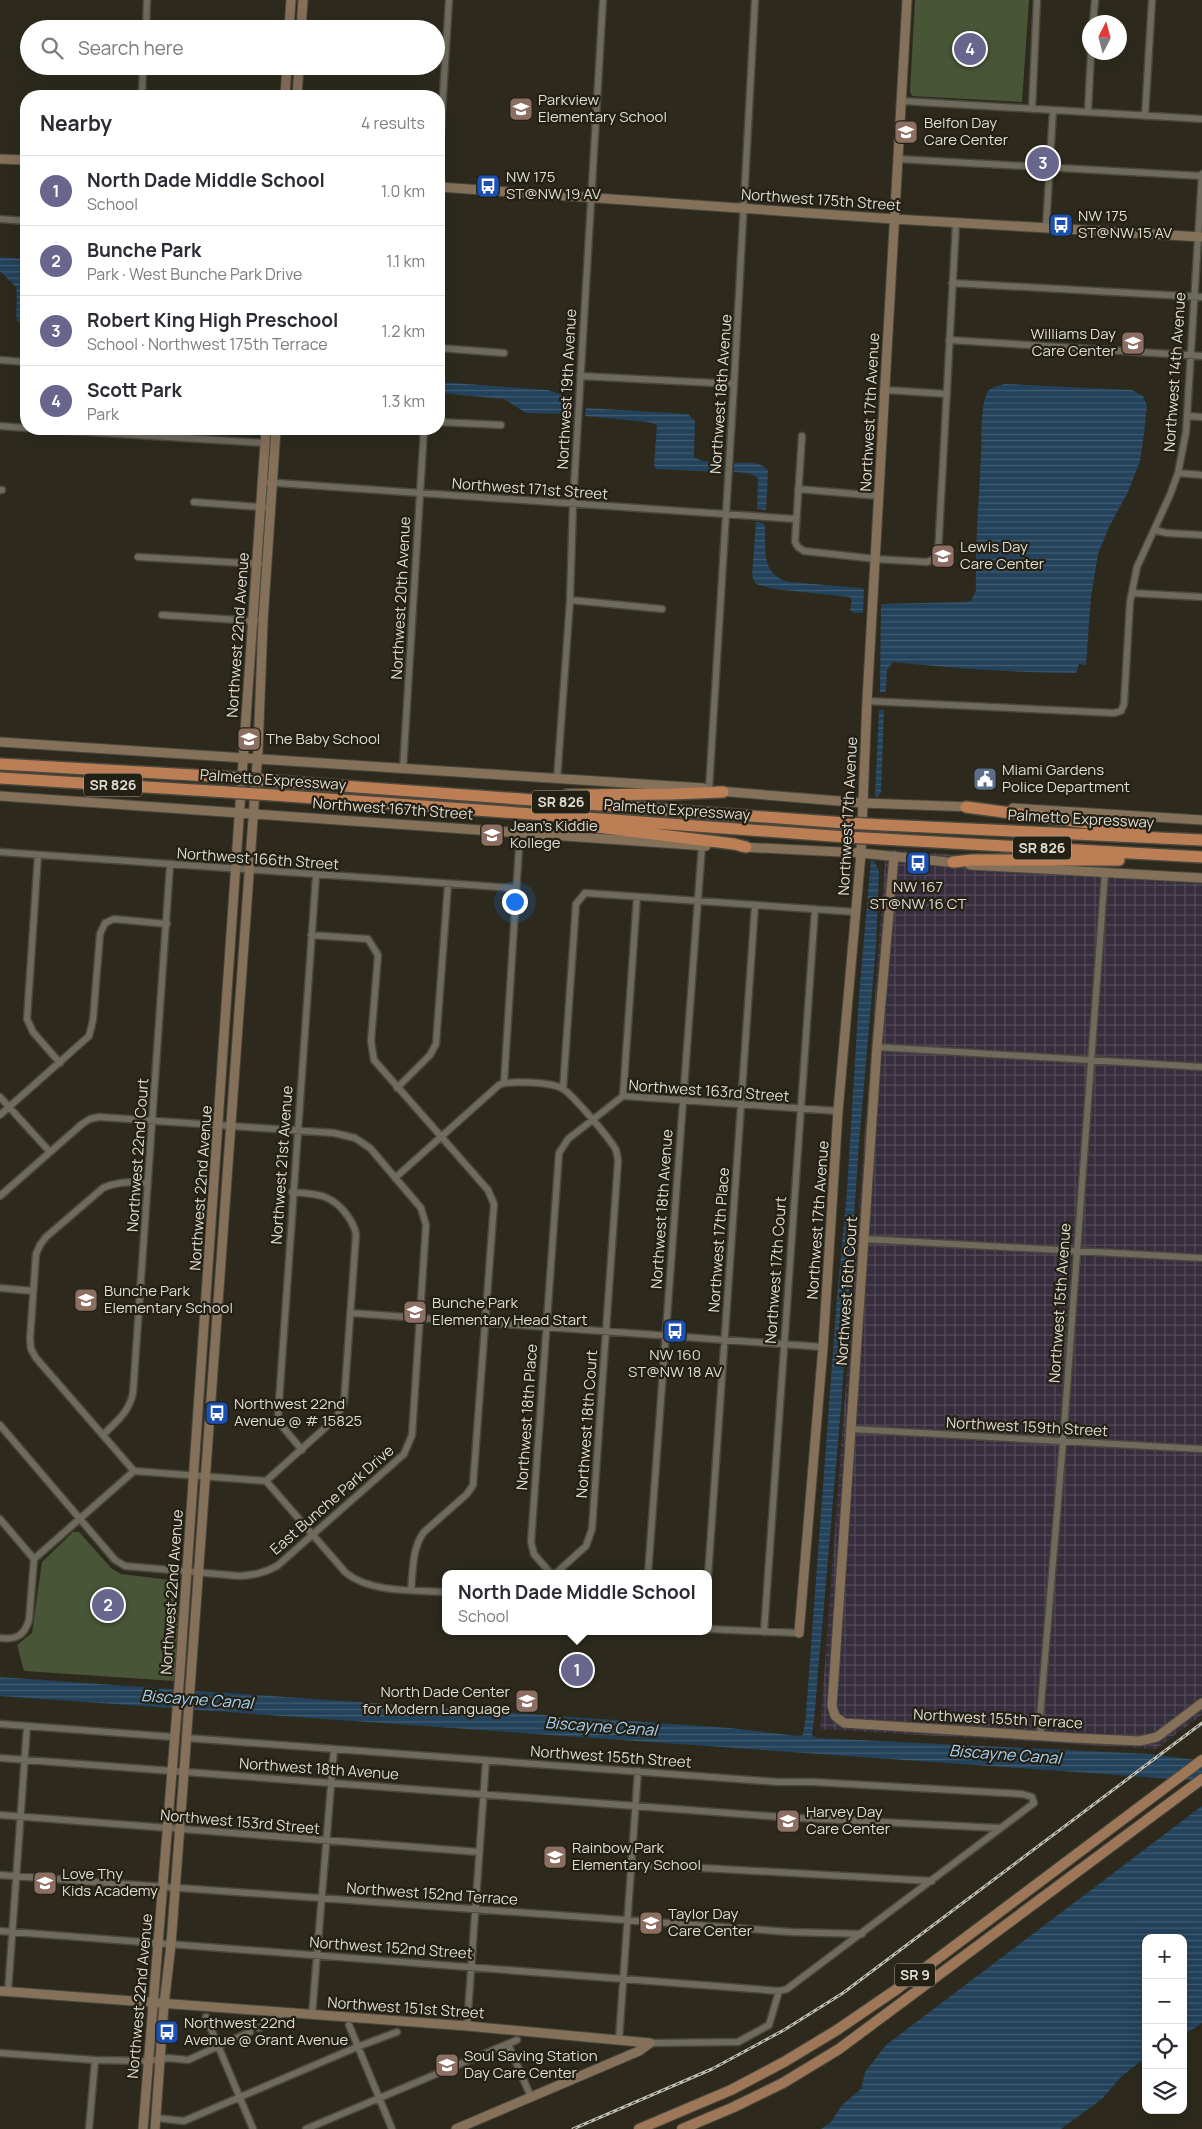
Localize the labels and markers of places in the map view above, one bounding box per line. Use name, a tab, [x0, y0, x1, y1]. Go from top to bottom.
pin: 4	[954, 30, 986, 68]
place label: Parkview Elementary School	[538, 89, 667, 127]
school or university icon: Parkview Elementary School	[508, 96, 534, 122]
place label: Belfon Day Care Center	[924, 112, 1009, 150]
school or university icon: Belfon Day Care Center	[893, 119, 919, 145]
pin: 3	[1027, 144, 1059, 182]
place label: NW 175 ST@NW 19 AV	[506, 166, 601, 204]
bus stop icon: NW 175 ST@NW 19 AV	[475, 173, 501, 199]
place label: NW 175 ST@NW 15 AV	[1078, 205, 1172, 243]
bus stop icon: NW 175 ST@NW 15 AV	[1048, 212, 1074, 238]
place label: Williams Day Care Center	[1030, 323, 1117, 361]
school or university icon: Williams Day Care Center	[1120, 330, 1146, 356]
place label: Lewis Day Care Center	[960, 536, 1045, 574]
school or university icon: Lewis Day Care Center	[930, 543, 956, 569]
school or university icon: The Baby School	[236, 726, 262, 752]
place label: The Baby School	[266, 728, 380, 749]
place label: Miami Gardens Police Department	[1002, 759, 1130, 797]
public building icon: Miami Gardens Police Department	[972, 766, 998, 792]
place label: Jean's Kiddie Kollege	[510, 815, 598, 853]
school or university icon: Jean's Kiddie Kollege	[479, 822, 505, 848]
bus stop icon: NW 167 ST@NW 16 CT	[905, 850, 931, 876]
place label: NW 167 ST@NW 16 CT	[870, 876, 966, 914]
place label: Bunche Park Elementary School	[104, 1280, 233, 1318]
school or university icon: Bunche Park Elementary School	[73, 1287, 99, 1313]
place label: Bunche Park Elementary Head Start	[432, 1292, 587, 1330]
school or university icon: Bunche Park Elementary Head Start	[402, 1299, 428, 1325]
bus stop icon: NW 160 ST@NW 18 AV	[662, 1318, 688, 1344]
place label: NW 160 ST@NW 18 AV	[628, 1344, 722, 1382]
place label: Northwest 22nd Avenue @ # 15825	[234, 1393, 362, 1431]
bus stop icon: Northwest 22nd Avenue @ # 15825	[204, 1400, 230, 1426]
pin: 2	[92, 1586, 124, 1624]
pin: 1	[561, 1651, 593, 1689]
place label: North Dade Center for Modern Language	[363, 1681, 511, 1719]
school or university icon: North Dade Center for Modern Language	[514, 1688, 540, 1714]
place label: Harvey Day Care Center	[806, 1801, 891, 1839]
school or university icon: Harvey Day Care Center	[775, 1808, 801, 1834]
place label: Rainbow Park Elementary School	[572, 1837, 701, 1875]
school or university icon: Rainbow Park Elementary School	[542, 1844, 568, 1870]
place label: Love Thy Kids Academy	[62, 1863, 158, 1901]
school or university icon: Love Thy Kids Academy	[32, 1870, 58, 1896]
place label: Taylor Day Care Center	[668, 1903, 753, 1941]
school or university icon: Taylor Day Care Center	[638, 1910, 664, 1936]
place label: Northwest 22nd Avenue @ Grant Avenue	[184, 2012, 348, 2050]
bus stop icon: Northwest 22nd Avenue @ Grant Avenue	[154, 2019, 180, 2045]
place label: Soul Saving Station Day Care Center	[464, 2045, 598, 2083]
school or university icon: Soul Saving Station Day Care Center	[434, 2052, 460, 2078]

